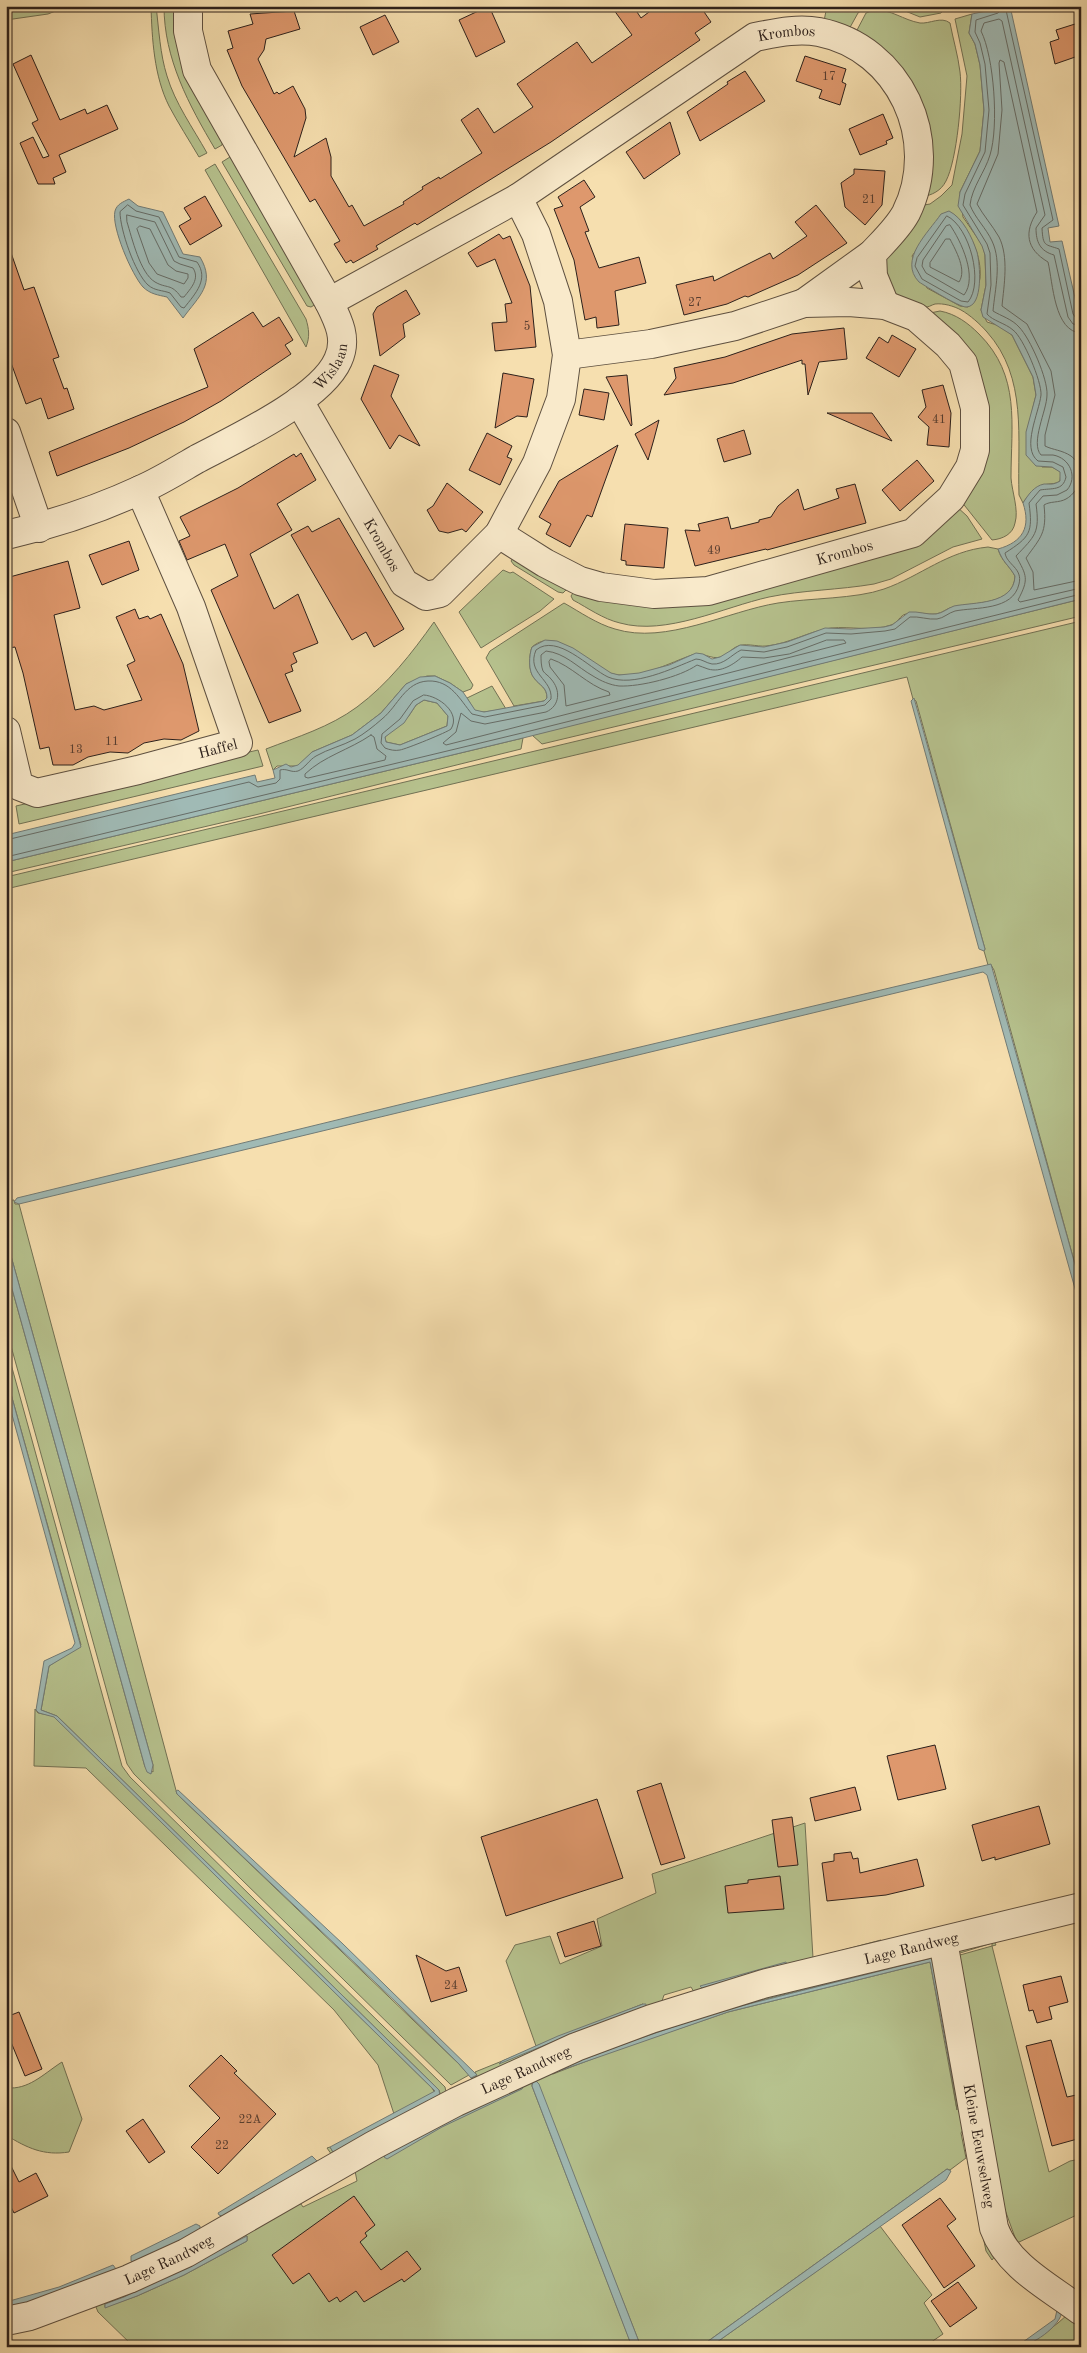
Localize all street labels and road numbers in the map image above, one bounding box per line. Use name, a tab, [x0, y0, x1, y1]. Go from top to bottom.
street label: Krombos	[756, 24, 816, 45]
street label: Wislaan	[312, 342, 351, 394]
street label: Krombos	[360, 516, 402, 575]
street label: Krombos	[815, 539, 875, 569]
street label: Haffel	[197, 737, 239, 762]
street label: Lage Randweg	[863, 1931, 960, 1968]
street label: Lage Randweg	[479, 2044, 573, 2098]
street label: Kleine Eeuwselweg	[960, 2083, 996, 2209]
street label: Lage Randweg	[122, 2233, 216, 2289]

